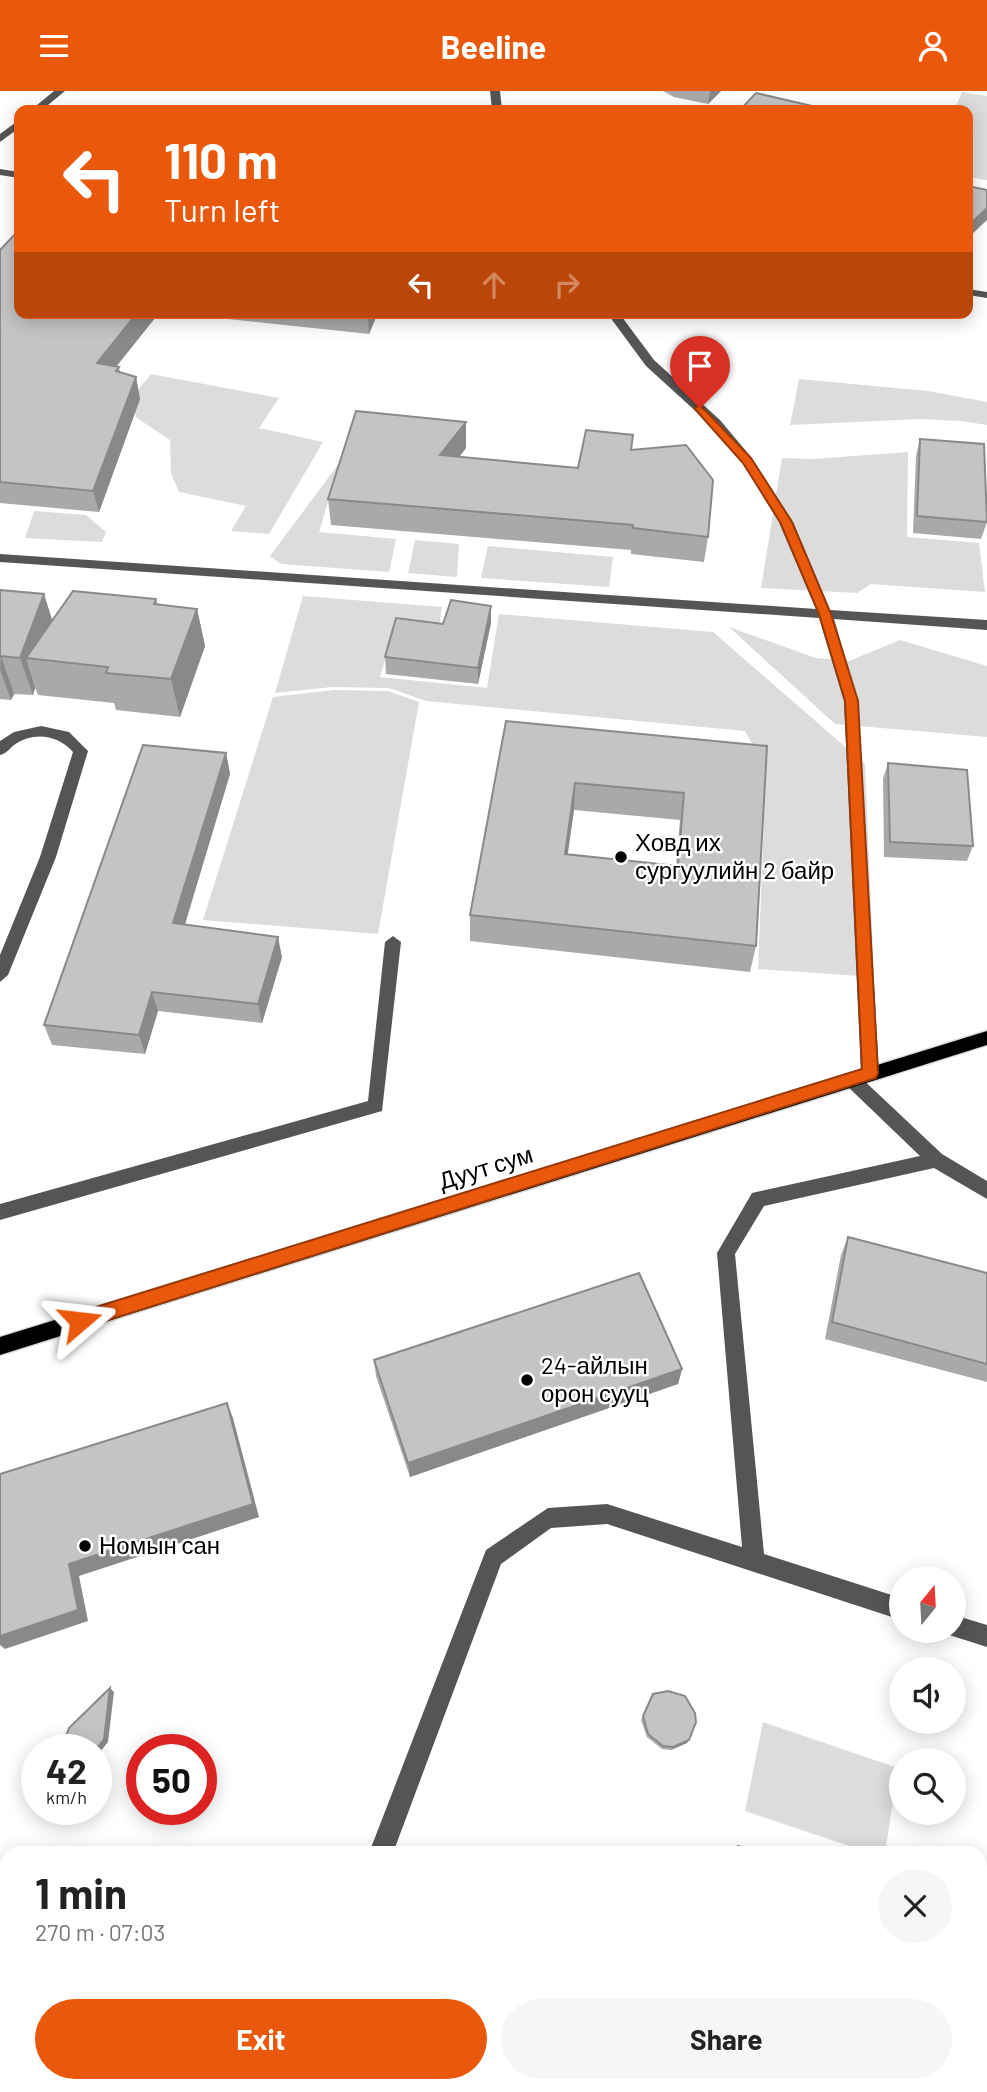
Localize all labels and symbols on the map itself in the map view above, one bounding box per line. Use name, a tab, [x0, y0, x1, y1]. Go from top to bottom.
pin	[670, 336, 730, 408]
place label: Ховд их сургуулийн 2 байр	[635, 827, 834, 884]
marker: Ховд их сургуулийн 2 байр	[613, 849, 629, 865]
street label: Дуут сум	[435, 1139, 536, 1195]
position arrow	[43, 1284, 117, 1358]
place label: 24-айлын орон сууц	[541, 1350, 649, 1407]
marker: 24-айлын орон сууц	[519, 1372, 535, 1388]
place label: Номын сан	[99, 1530, 220, 1559]
marker: Номын сан	[77, 1538, 93, 1554]
north arrow	[889, 1566, 966, 1643]
speed limit sign: 50	[126, 1734, 217, 1825]

